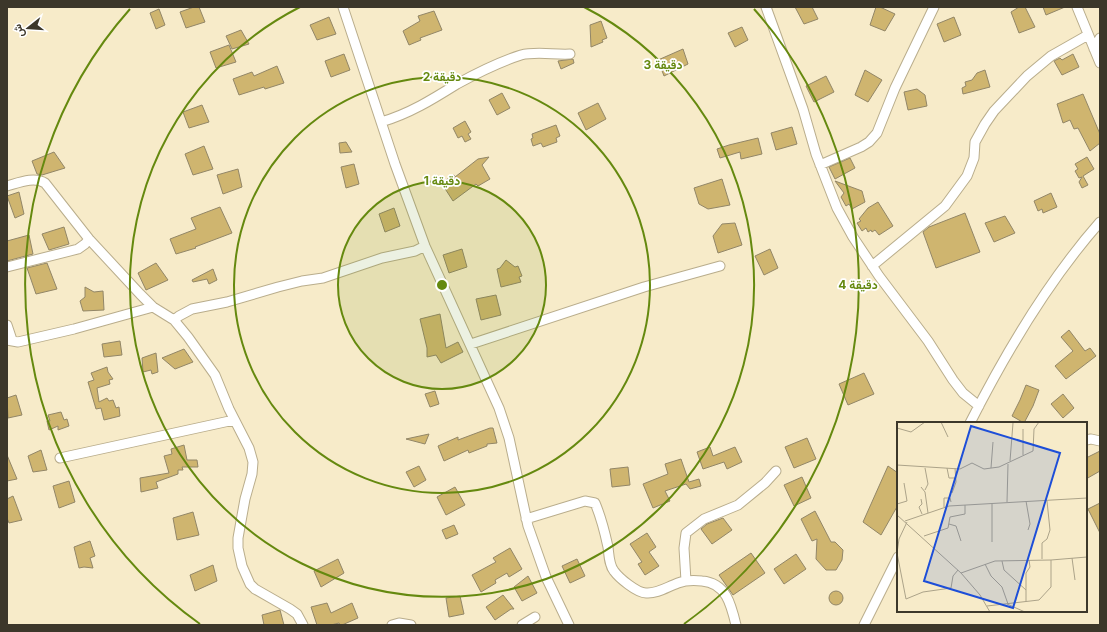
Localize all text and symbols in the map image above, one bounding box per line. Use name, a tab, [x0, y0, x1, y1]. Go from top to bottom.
north arrow	[8, 8, 48, 48]
text: ش	[10, 23, 27, 39]
text: 3 دقيقة	[644, 57, 682, 72]
text: 2 دقيقة	[423, 69, 461, 84]
text: 1 دقيقة	[424, 173, 460, 188]
text: 4 دقيقة	[838, 277, 878, 292]
centre of rings	[435, 278, 449, 292]
inset map	[897, 422, 1087, 612]

